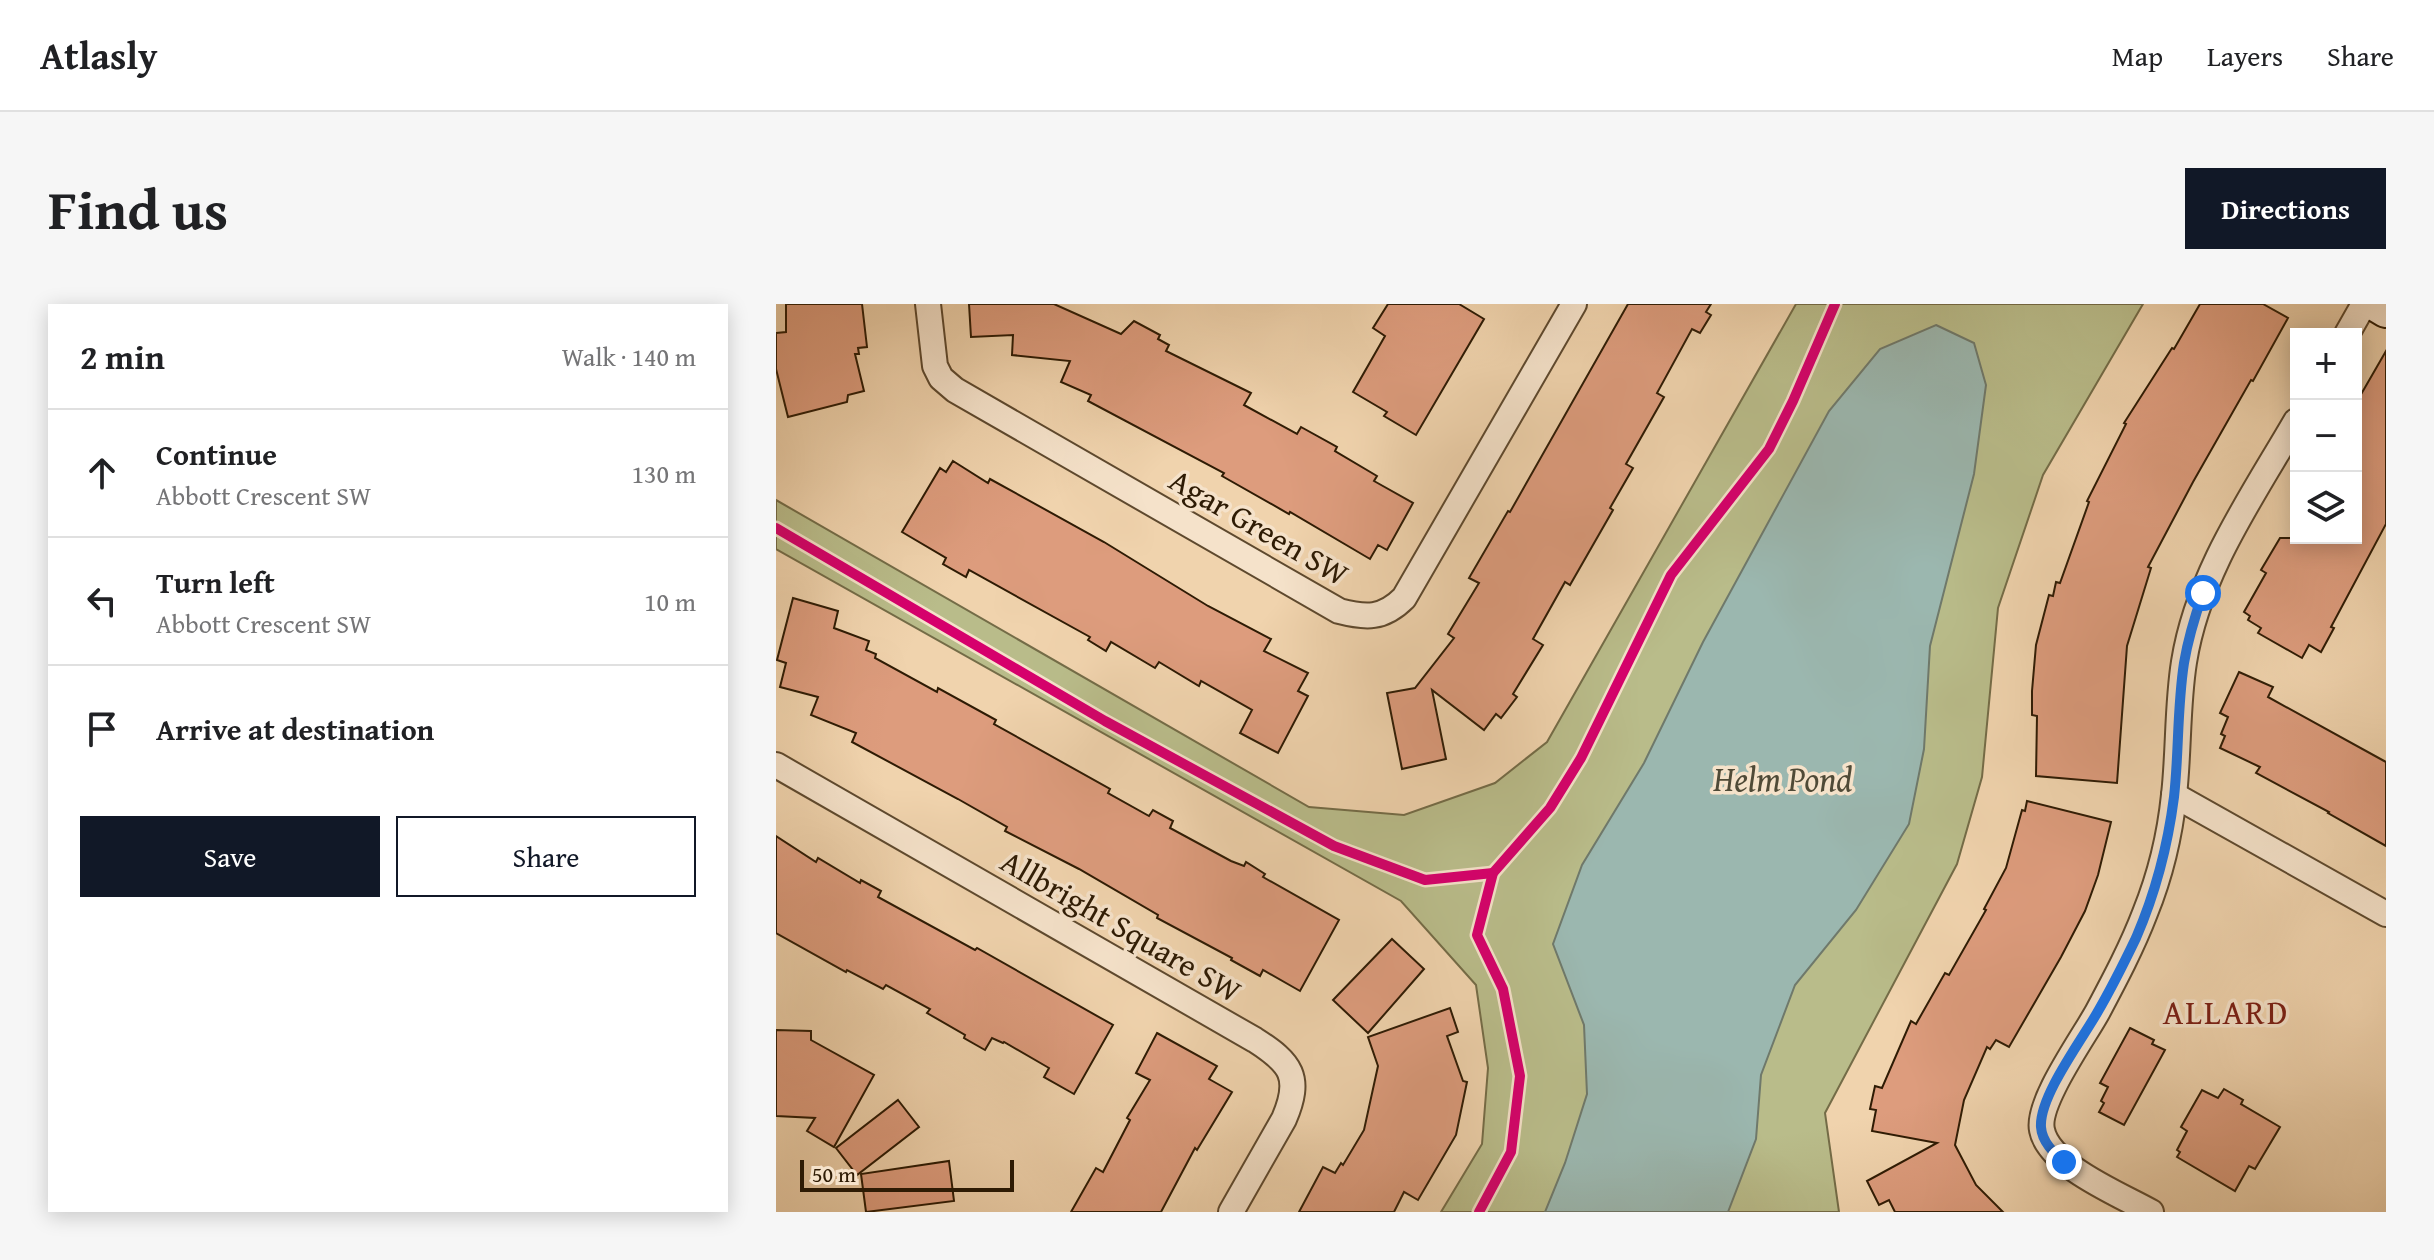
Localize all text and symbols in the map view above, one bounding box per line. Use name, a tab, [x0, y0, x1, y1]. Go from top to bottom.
text: Atlasly	[40, 27, 158, 83]
text: Map	[2112, 35, 2163, 76]
text: Layers	[2207, 35, 2283, 76]
text: Share	[2327, 35, 2394, 76]
text: Find us	[48, 167, 228, 250]
button: Directions	[2185, 168, 2386, 249]
map controls	[2290, 328, 2362, 544]
button: +	[2290, 328, 2362, 400]
text: 2 min	[80, 332, 165, 381]
text: Walk · 140 m	[562, 337, 696, 376]
button: −	[2290, 400, 2362, 472]
text: Continue	[156, 432, 277, 476]
icon: ahead	[80, 451, 124, 495]
text: 130 m	[631, 454, 696, 493]
street label: Agar Green SW	[1161, 456, 1358, 597]
button: layers	[2290, 472, 2362, 544]
text: Abbott Crescent SW	[156, 476, 371, 515]
text: Turn left	[156, 560, 275, 604]
route start	[2185, 575, 2221, 611]
icon: left	[80, 579, 124, 623]
text: 10 m	[644, 582, 696, 621]
text: Abbott Crescent SW	[156, 604, 371, 643]
icon: arrive	[80, 707, 124, 751]
text: Arrive at destination	[156, 707, 434, 751]
water label: Helm Pond	[1712, 754, 1853, 803]
button: Save	[80, 816, 380, 897]
button: Share	[396, 816, 696, 897]
street label: Allbright Square SW	[992, 838, 1250, 1014]
district label: ALLARD	[2163, 987, 2289, 1036]
route end	[2046, 1144, 2082, 1180]
scale bar	[800, 1156, 1014, 1192]
text: 50 m	[812, 1158, 856, 1190]

